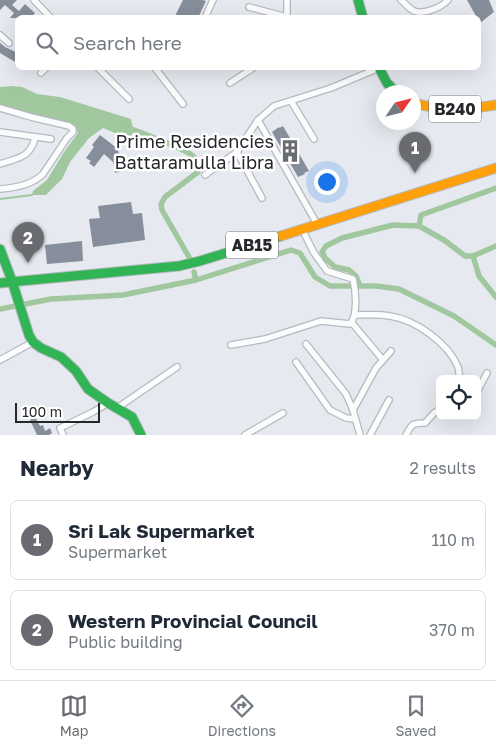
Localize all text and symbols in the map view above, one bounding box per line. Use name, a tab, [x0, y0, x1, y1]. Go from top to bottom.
search box	[15, 15, 481, 70]
icon: search	[33, 29, 61, 57]
text: Search here	[73, 31, 182, 54]
north arrow	[376, 85, 421, 130]
road number: B240	[429, 96, 481, 122]
place label: Prime Residencies Battaramulla Libra	[114, 130, 274, 173]
pin: 1	[399, 132, 431, 173]
building icon: Prime Residencies Battaramulla Libra	[277, 138, 303, 164]
your location	[314, 169, 340, 195]
pin: 2	[12, 222, 44, 263]
road number: AB15	[226, 232, 278, 258]
map controls	[436, 375, 481, 420]
button: locate	[436, 375, 481, 420]
scale bar	[15, 400, 100, 423]
text: 100 m	[22, 403, 62, 420]
text: Nearby	[20, 455, 94, 481]
text: 2 results	[410, 458, 476, 478]
text: Sri Lak Supermarket	[68, 519, 255, 542]
text: 1	[33, 530, 41, 550]
text: 110 m	[431, 530, 475, 550]
text: Supermarket	[68, 542, 167, 562]
text: Western Provincial Council	[68, 609, 318, 632]
text: 2	[32, 620, 42, 640]
text: 370 m	[429, 620, 475, 640]
text: Public building	[68, 632, 183, 652]
tab: Map	[60, 692, 88, 739]
tab: Directions	[208, 692, 276, 739]
tab: Saved	[395, 692, 436, 739]

